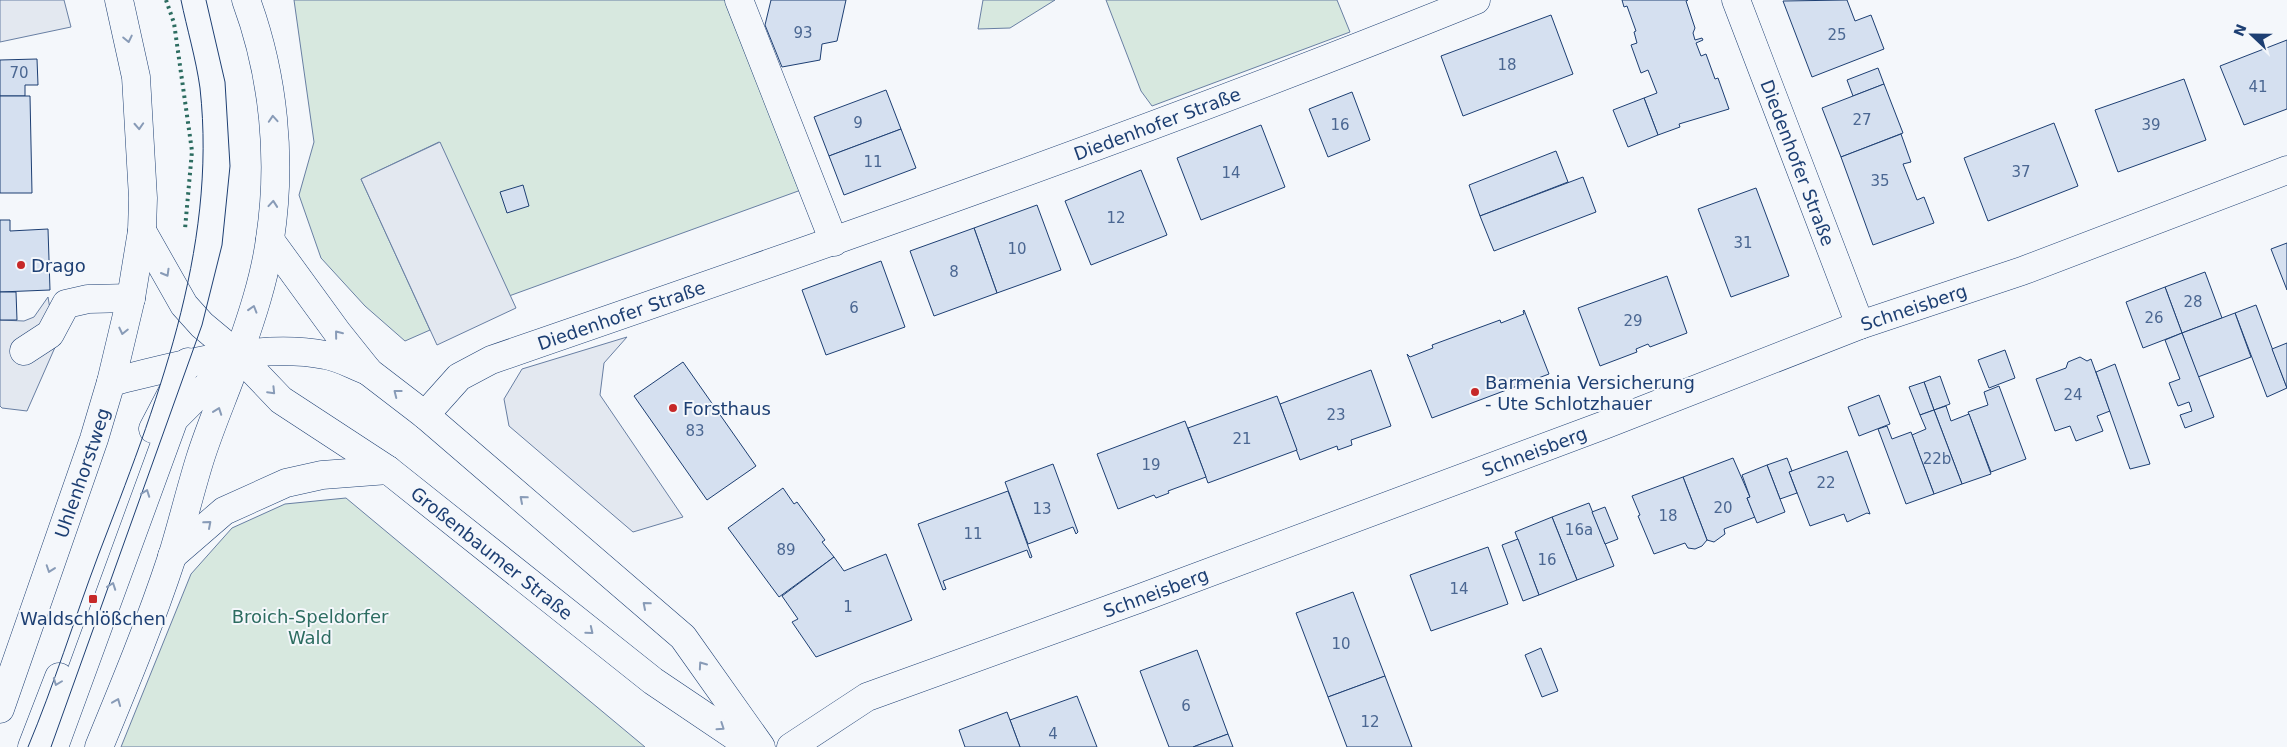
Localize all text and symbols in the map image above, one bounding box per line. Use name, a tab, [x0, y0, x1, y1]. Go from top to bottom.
north arrow	[2227, 10, 2277, 60]
text: N	[2230, 22, 2250, 39]
house number: 93	[793, 24, 813, 42]
house number: 25	[1827, 26, 1847, 44]
one-way arrow	[122, 34, 132, 43]
house number: 18	[1497, 56, 1517, 74]
house number: 70	[9, 64, 29, 82]
street label: Diedenhofer Straße	[1757, 76, 1839, 249]
house number: 41	[2248, 78, 2268, 96]
street label: Diedenhofer Straße	[1071, 83, 1243, 164]
house number: 27	[1852, 111, 1872, 129]
house number: 9	[853, 114, 863, 132]
one-way arrow	[267, 115, 278, 123]
house number: 16	[1330, 116, 1350, 134]
house number: 39	[2141, 116, 2161, 134]
one-way arrow	[133, 122, 144, 130]
house number: 11	[863, 153, 883, 171]
house number: 37	[2011, 163, 2031, 181]
house number: 14	[1221, 164, 1241, 182]
house number: 35	[1870, 172, 1890, 190]
one-way arrow	[268, 199, 279, 207]
house number: 12	[1106, 209, 1126, 227]
house number: 31	[1733, 234, 1753, 252]
house number: 10	[1007, 240, 1027, 258]
place label: Drago	[31, 255, 86, 276]
marker: Drago	[15, 259, 27, 271]
house number: 8	[949, 263, 959, 281]
one-way arrow	[160, 268, 170, 277]
street label: Diedenhofer Straße	[535, 276, 708, 354]
street label: Schneisberg	[1858, 280, 1970, 335]
house number: 28	[2183, 293, 2203, 311]
house number: 6	[849, 299, 859, 317]
one-way arrow	[247, 305, 257, 313]
house number: 26	[2144, 309, 2164, 327]
house number: 29	[1623, 312, 1643, 330]
one-way arrow	[118, 326, 129, 335]
one-way arrow	[336, 331, 344, 340]
place label: Barmenia Versicherung - Ute Schlotzhauer	[1485, 372, 1695, 414]
one-way arrow	[266, 385, 275, 394]
marker: Barmenia Versicherung - Ute Schlotzhauer	[1469, 386, 1481, 398]
house number: 24	[2063, 386, 2083, 404]
one-way arrow	[394, 391, 403, 399]
place label: Forsthaus	[683, 398, 771, 419]
marker: Forsthaus	[667, 402, 679, 414]
street label: Uhlenhorstweg	[50, 405, 113, 540]
house number: 23	[1326, 406, 1346, 424]
one-way arrow	[212, 408, 222, 416]
house number: 83	[685, 422, 705, 440]
street label: Schneisberg	[1479, 422, 1590, 480]
house number: 21	[1232, 430, 1252, 448]
house number: 22b	[1923, 450, 1951, 468]
house number: 19	[1141, 456, 1161, 474]
house number: 22	[1816, 474, 1836, 492]
street label: Großenbaumer Straße	[407, 482, 577, 624]
one-way arrow	[140, 489, 150, 498]
one-way arrow	[519, 496, 528, 505]
house number: 20	[1713, 499, 1733, 517]
house number: 13	[1032, 500, 1052, 518]
house number: 18	[1658, 507, 1678, 525]
one-way arrow	[203, 521, 212, 530]
house number: 16a	[1565, 521, 1593, 539]
house number: 11	[963, 525, 983, 543]
house number: 89	[776, 541, 796, 559]
house number: 16	[1537, 551, 1557, 569]
street label: Schneisberg	[1100, 563, 1211, 621]
one-way arrow	[45, 565, 55, 573]
house number: 14	[1449, 580, 1469, 598]
one-way arrow	[106, 582, 116, 591]
marker: Waldschlößchen	[87, 593, 99, 605]
house number: 1	[843, 598, 853, 616]
one-way arrow	[642, 602, 651, 611]
park label: Broich-Speldorfer Wald	[232, 606, 389, 648]
place label: Waldschlößchen	[20, 608, 166, 629]
one-way arrow	[585, 626, 594, 635]
house number: 10	[1331, 635, 1351, 653]
one-way arrow	[699, 661, 708, 670]
one-way arrow	[53, 677, 63, 685]
house number: 6	[1181, 697, 1191, 715]
one-way arrow	[111, 698, 122, 707]
house number: 12	[1360, 713, 1380, 731]
one-way arrow	[716, 721, 725, 730]
house number: 4	[1048, 725, 1058, 743]

